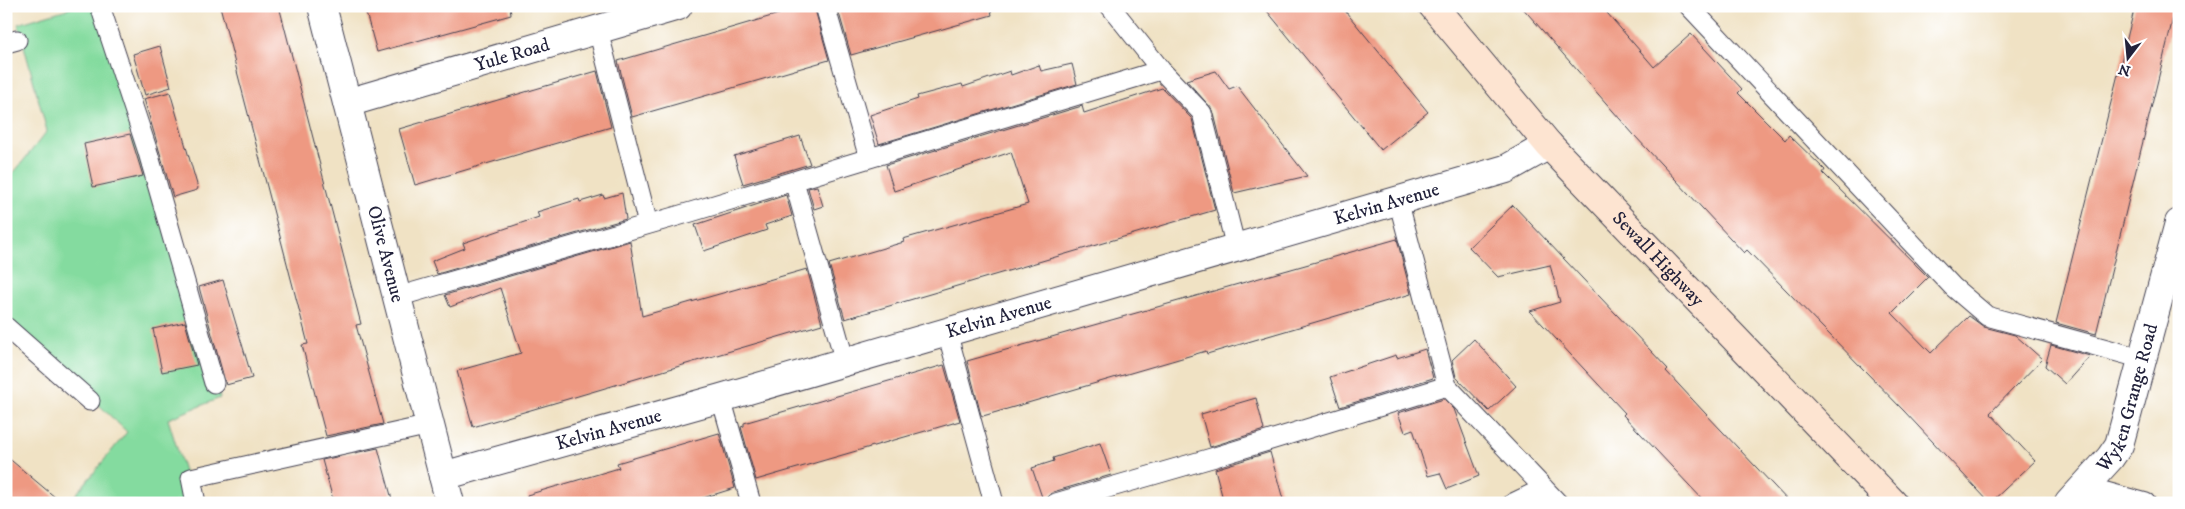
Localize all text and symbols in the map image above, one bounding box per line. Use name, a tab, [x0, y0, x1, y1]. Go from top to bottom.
north arrow	[2102, 32, 2152, 82]
street label: Yule Road	[472, 33, 553, 76]
text: N	[2116, 59, 2133, 80]
street label: Kelvin Avenue	[1331, 178, 1442, 230]
street label: Olive Avenue	[362, 203, 409, 305]
street label: Sewall Highway	[1608, 207, 1710, 312]
street label: Kelvin Avenue	[943, 291, 1054, 343]
street label: Wyken Grange Road	[2091, 321, 2163, 477]
street label: Kelvin Avenue	[553, 404, 664, 455]

